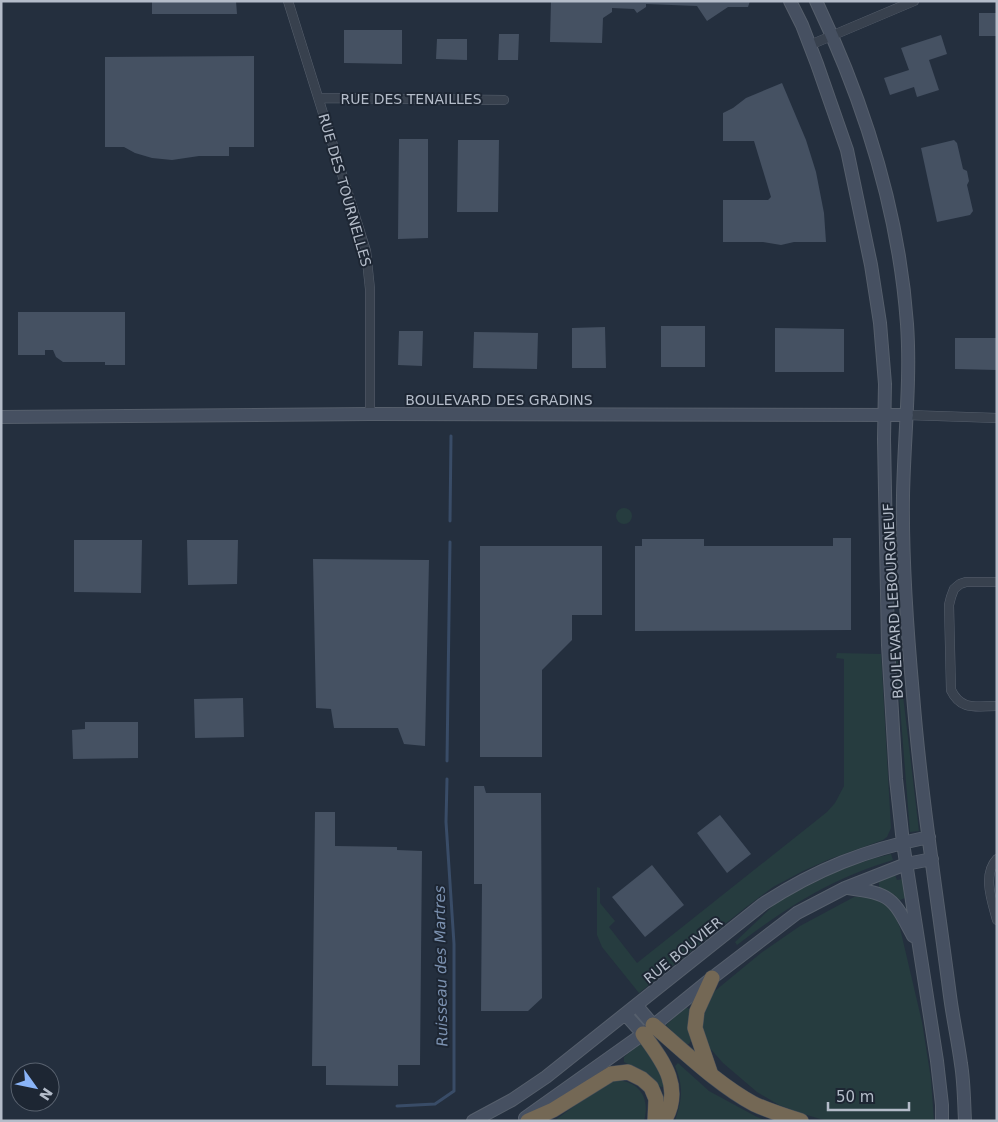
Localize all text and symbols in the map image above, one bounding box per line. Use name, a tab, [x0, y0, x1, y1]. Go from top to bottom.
street label: RUE DES TENAILLES	[340, 91, 482, 107]
street label: RUE DES TOURNELLES	[315, 112, 375, 268]
street label: BOULEVARD DES GRADINS	[405, 392, 593, 408]
street label: BOULEVARD LEBOURGNEUF	[880, 503, 906, 699]
water label: Ruisseau des Martres	[431, 885, 451, 1047]
street label: RUE BOUVIER	[641, 913, 726, 986]
north arrow	[10, 1062, 60, 1112]
scale bar	[828, 1080, 909, 1112]
text: N	[36, 1085, 56, 1103]
text: 50 m	[836, 1088, 874, 1106]

